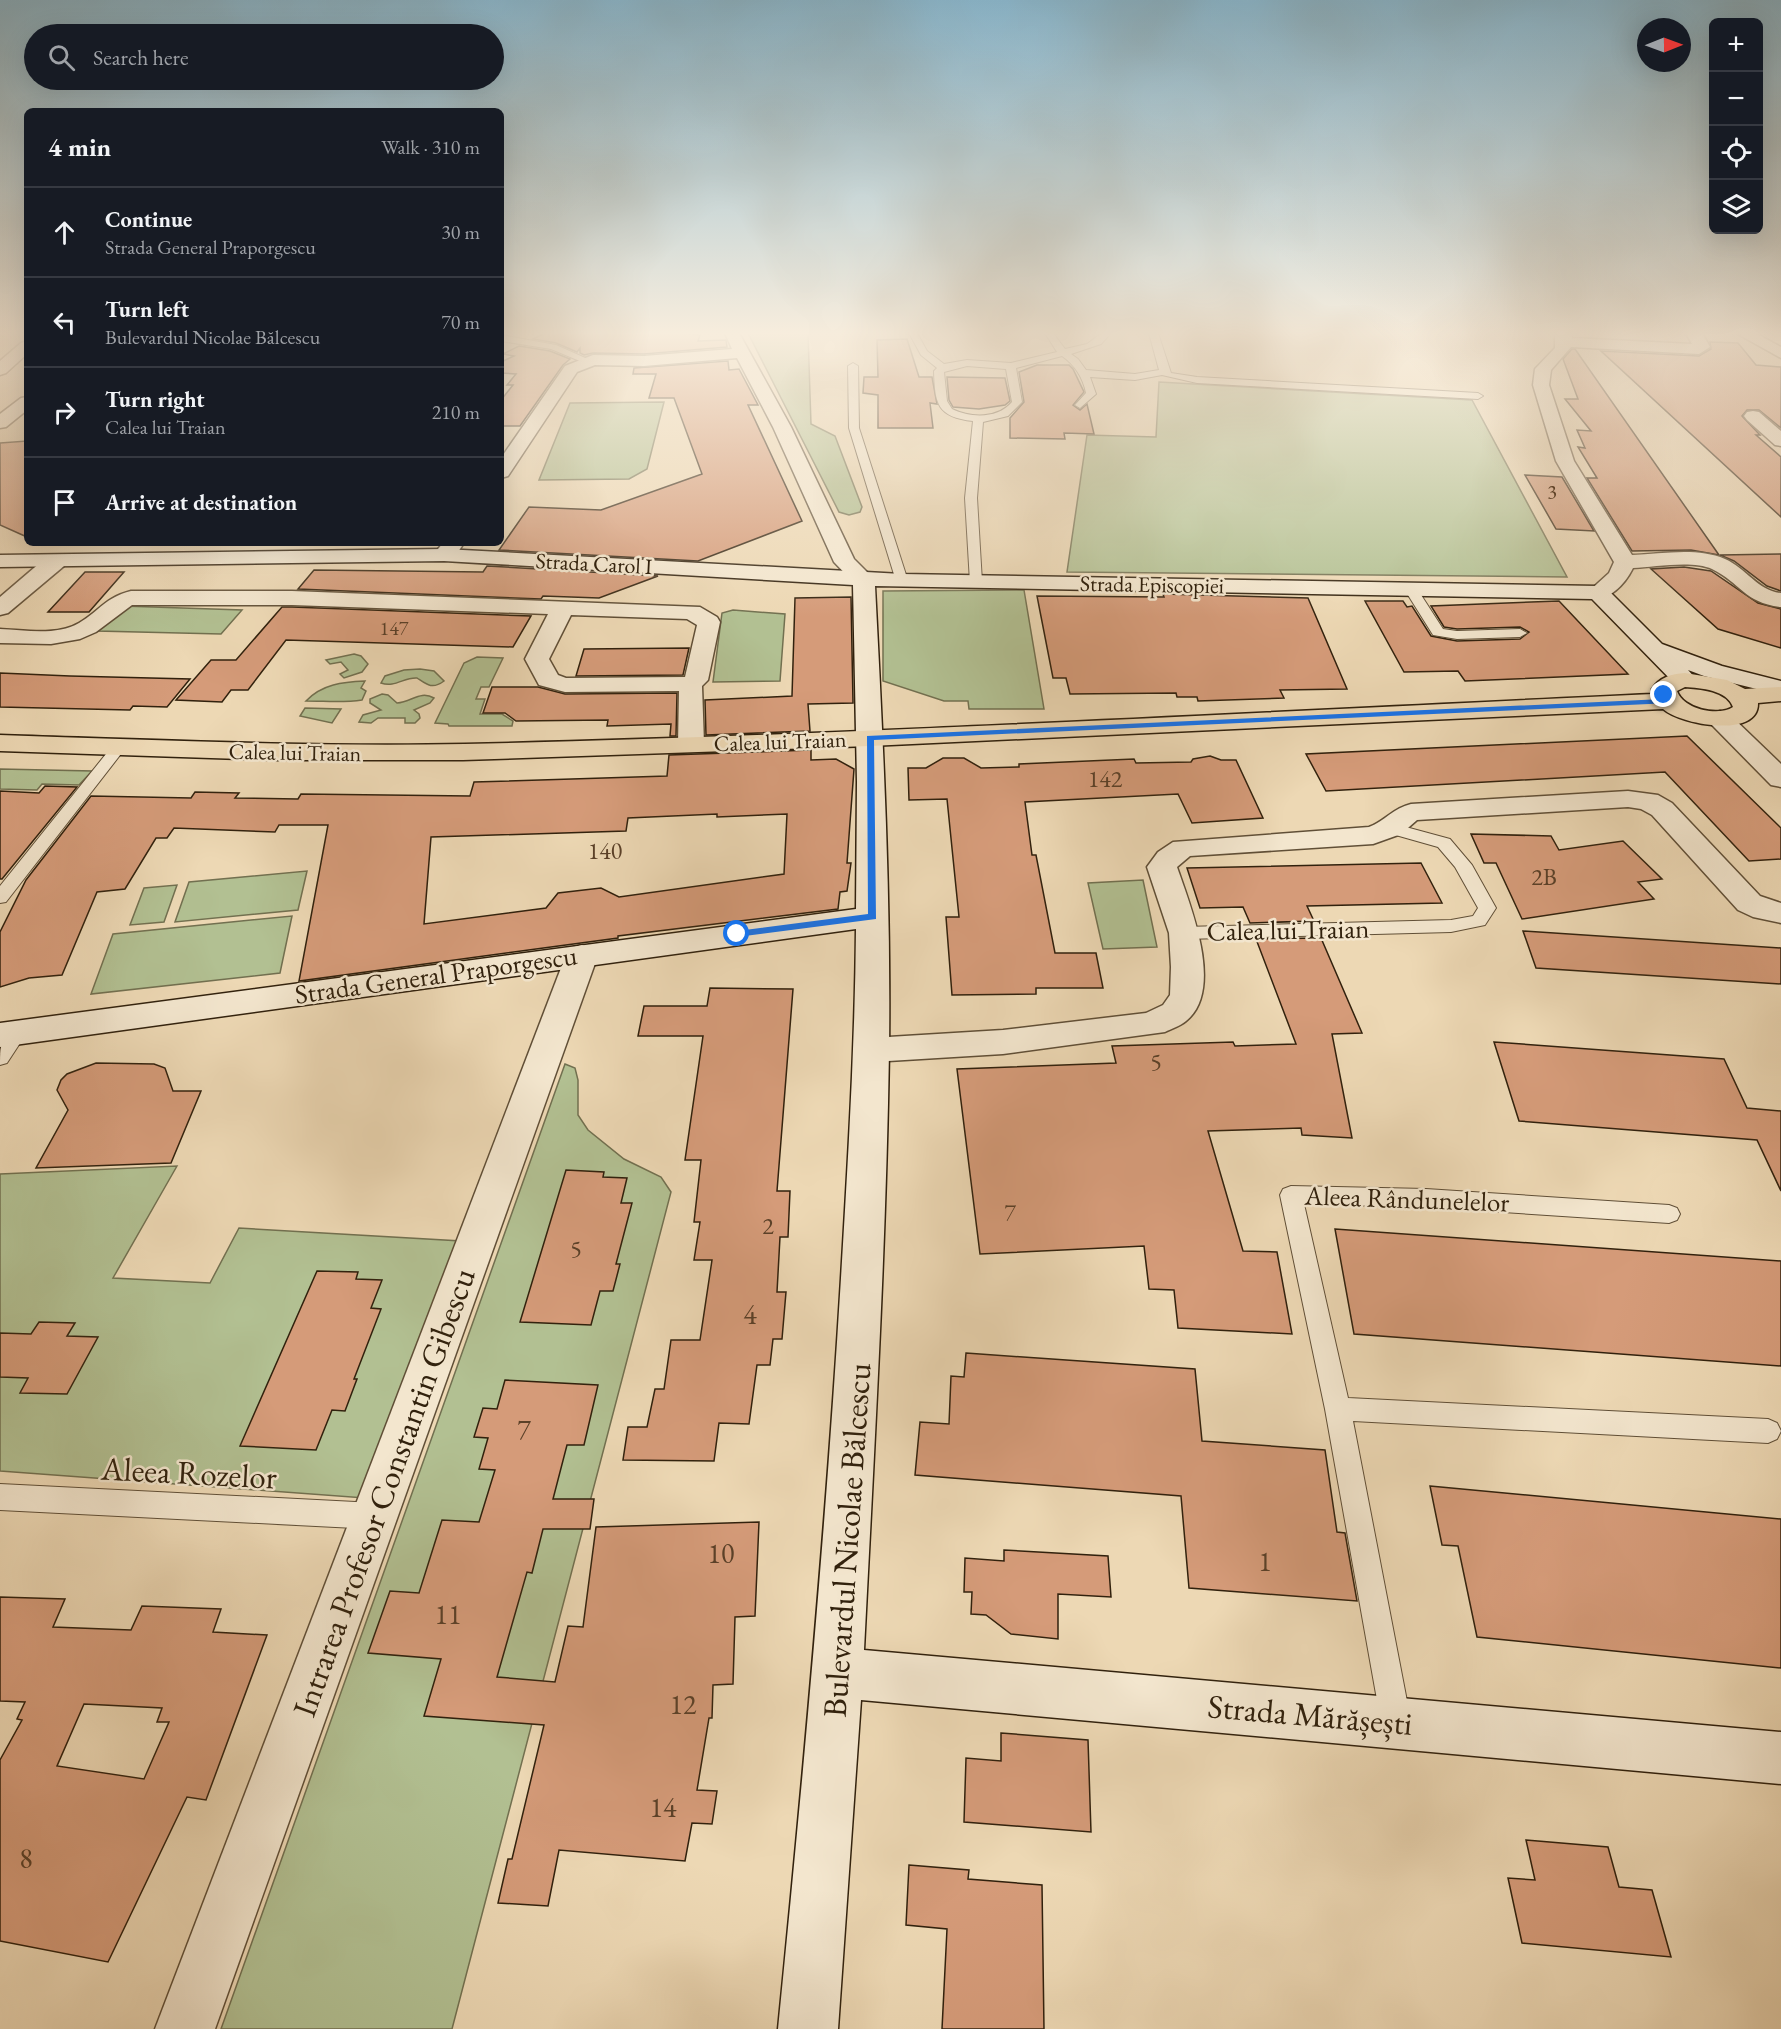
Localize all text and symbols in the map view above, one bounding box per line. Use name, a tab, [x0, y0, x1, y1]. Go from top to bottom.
north arrow	[1637, 18, 1691, 72]
map controls	[1709, 18, 1763, 234]
button: +	[1709, 18, 1763, 72]
search box	[24, 24, 504, 90]
icon: search	[45, 41, 78, 74]
text: Search here	[93, 43, 188, 72]
button: −	[1709, 72, 1763, 126]
button: locate	[1709, 126, 1763, 180]
text: 4 min	[48, 130, 111, 164]
text: Walk · 310 m	[381, 134, 480, 160]
button: layers	[1709, 180, 1763, 234]
text: Continue	[105, 205, 192, 234]
icon: ahead	[48, 216, 81, 249]
text: 30 m	[441, 219, 480, 245]
text: Strada General Praporgescu	[105, 234, 316, 260]
text: Turn left	[105, 295, 189, 324]
icon: left	[48, 306, 81, 339]
text: 70 m	[441, 309, 480, 335]
text: Bulevardul Nicolae Bălcescu	[105, 324, 320, 350]
text: Turn right	[105, 385, 204, 414]
icon: right	[48, 396, 81, 429]
text: 210 m	[432, 399, 480, 425]
text: Calea lui Traian	[105, 414, 226, 440]
house number: 3	[1547, 479, 1557, 505]
icon: arrive	[48, 486, 81, 519]
text: Arrive at destination	[105, 488, 297, 517]
street label: Strada Carol I	[535, 546, 654, 581]
street label: Strada Episcopiei	[1080, 569, 1224, 600]
house number: 147	[380, 615, 409, 641]
route end	[1650, 681, 1676, 707]
street label: Calea lui Traian	[713, 725, 847, 758]
street label: Calea lui Traian	[228, 737, 362, 768]
house number: 142	[1088, 763, 1123, 794]
house number: 140	[588, 835, 622, 866]
house number: 2B	[1531, 861, 1557, 892]
street label: Calea lui Traian	[1206, 911, 1370, 948]
route start	[723, 920, 749, 946]
street label: Strada General Praporgescu	[293, 937, 579, 1012]
house number: 5	[1150, 1046, 1162, 1077]
street label: Aleea Rândunelelor	[1303, 1177, 1510, 1220]
house number: 7	[1004, 1197, 1016, 1228]
house number: 2	[762, 1210, 774, 1241]
house number: 5	[570, 1233, 582, 1264]
street label: Intrarea Profesor Constantin Gibescu	[282, 1261, 485, 1722]
house number: 4	[743, 1296, 757, 1332]
street label: Bulevardul Nicolae Bălcescu	[813, 1361, 880, 1719]
house number: 7	[517, 1411, 531, 1447]
street label: Aleea Rozelor	[99, 1446, 278, 1499]
house number: 10	[708, 1535, 734, 1571]
house number: 1	[1258, 1543, 1272, 1579]
house number: 11	[435, 1596, 461, 1632]
street label: Strada Mărășești	[1206, 1684, 1414, 1745]
house number: 12	[670, 1686, 697, 1722]
house number: 14	[650, 1789, 677, 1825]
house number: 8	[19, 1840, 33, 1876]

